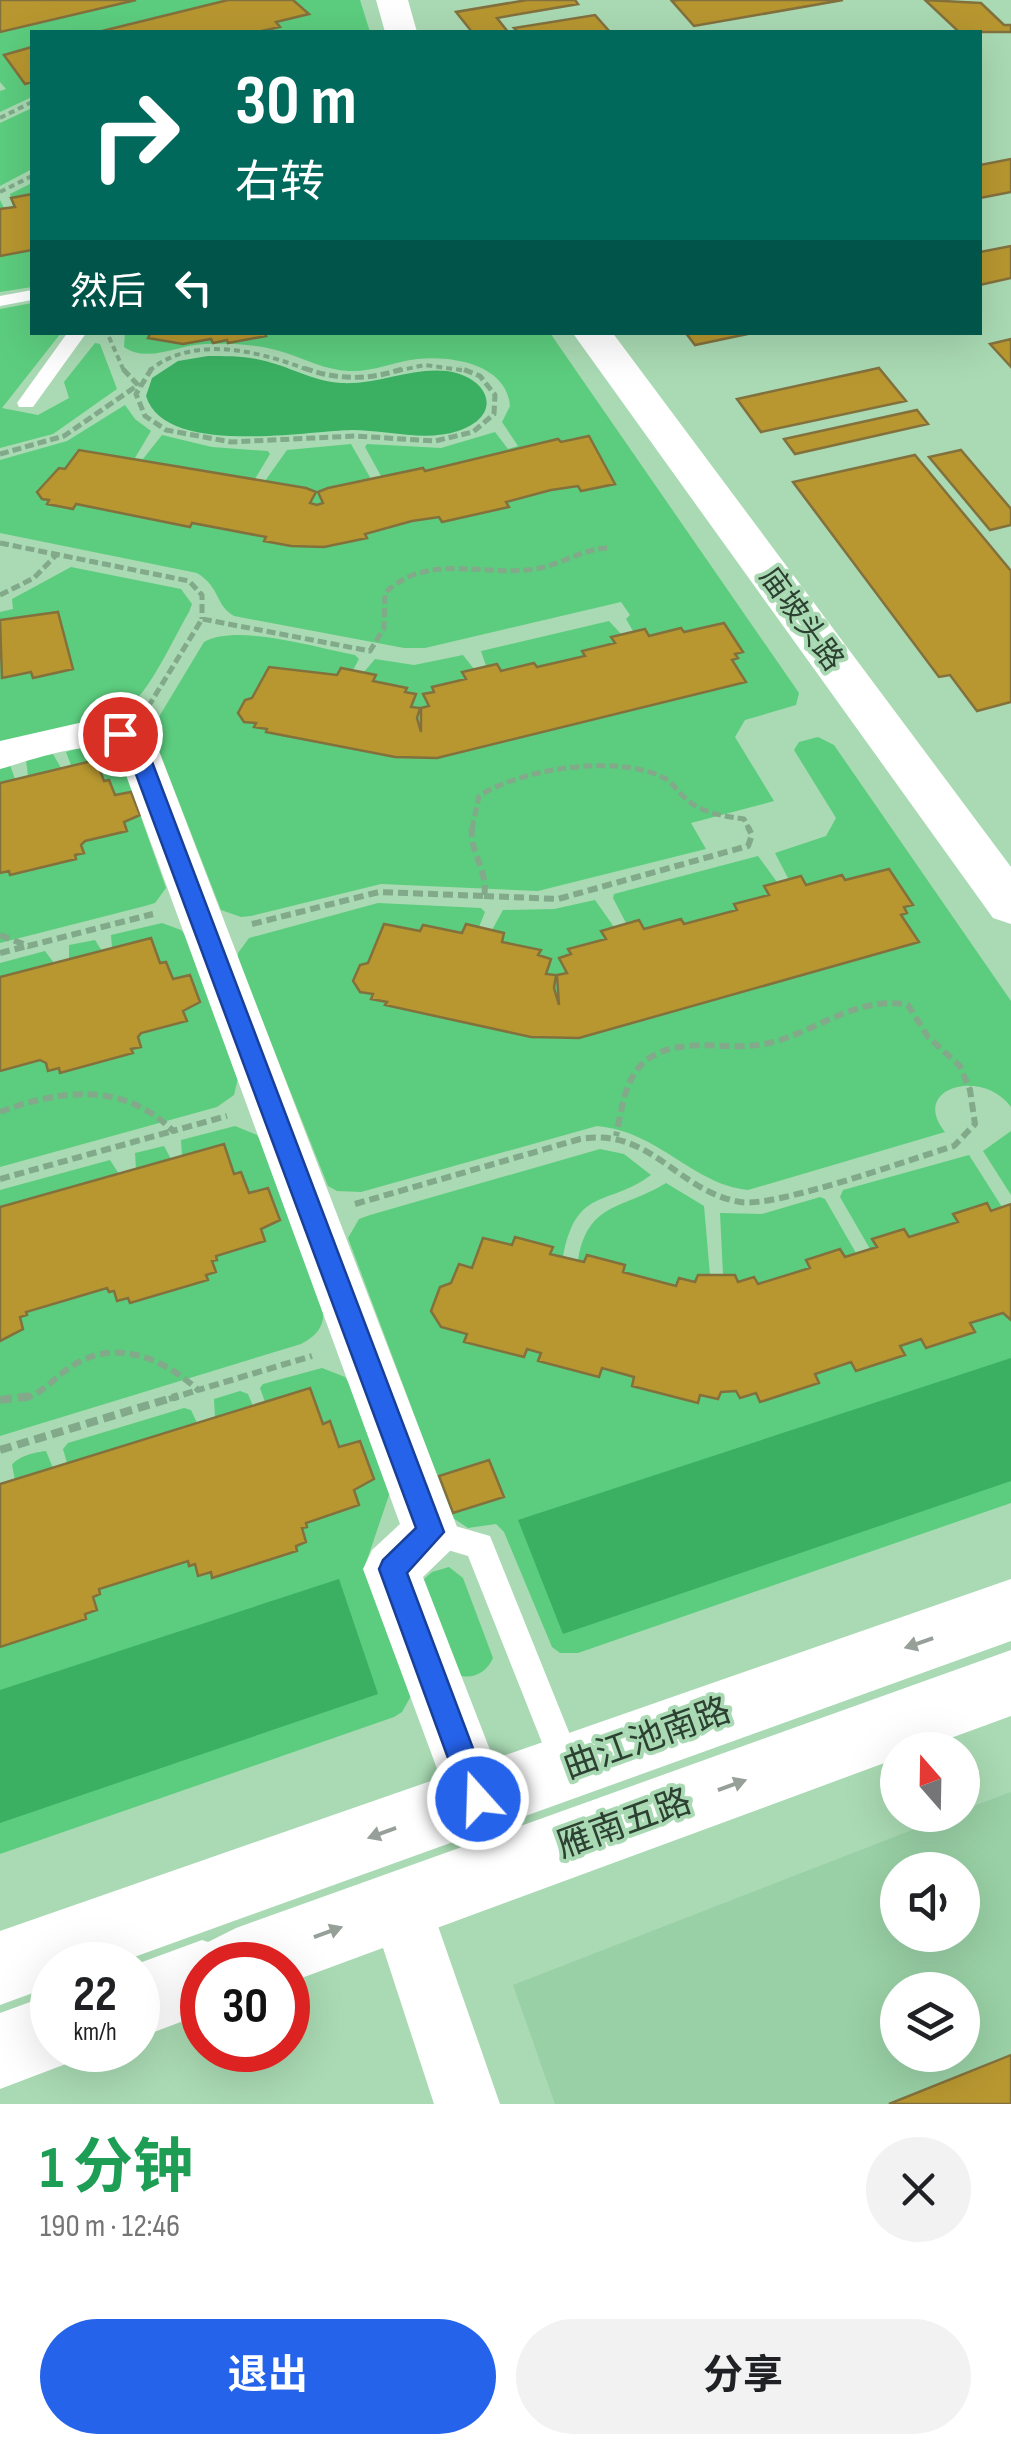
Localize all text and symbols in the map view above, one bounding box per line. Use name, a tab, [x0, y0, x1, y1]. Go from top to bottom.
text: 30 m	[235, 60, 357, 144]
icon: right	[70, 70, 200, 200]
text: 右转	[235, 156, 325, 211]
icon: left	[166, 260, 221, 315]
text: 然后	[70, 270, 146, 315]
street label: 庙坡头路	[751, 560, 851, 678]
pin	[78, 692, 163, 777]
icon: arrive	[93, 707, 148, 762]
one-way arrow	[904, 1636, 934, 1651]
street label: 曲江池南路	[557, 1689, 737, 1789]
north arrow	[880, 1732, 980, 1832]
map controls	[880, 1732, 980, 2072]
position arrow	[426, 1747, 530, 1851]
one-way arrow	[717, 1777, 747, 1792]
street label: 雁南五路	[551, 1780, 697, 1868]
one-way arrow	[366, 1826, 396, 1841]
button: sound	[880, 1852, 980, 1952]
one-way arrow	[313, 1924, 343, 1939]
speed limit sign: 30	[180, 1942, 310, 2072]
text: 22	[73, 1965, 117, 2025]
button: layers	[880, 1972, 980, 2072]
text: km/h	[73, 2017, 117, 2048]
text: 1 分钟	[40, 2133, 193, 2205]
button: close	[866, 2137, 971, 2242]
text: 190 m · 12:46	[40, 2207, 180, 2246]
button: 退出	[40, 2319, 496, 2434]
button: 分享	[516, 2319, 971, 2434]

